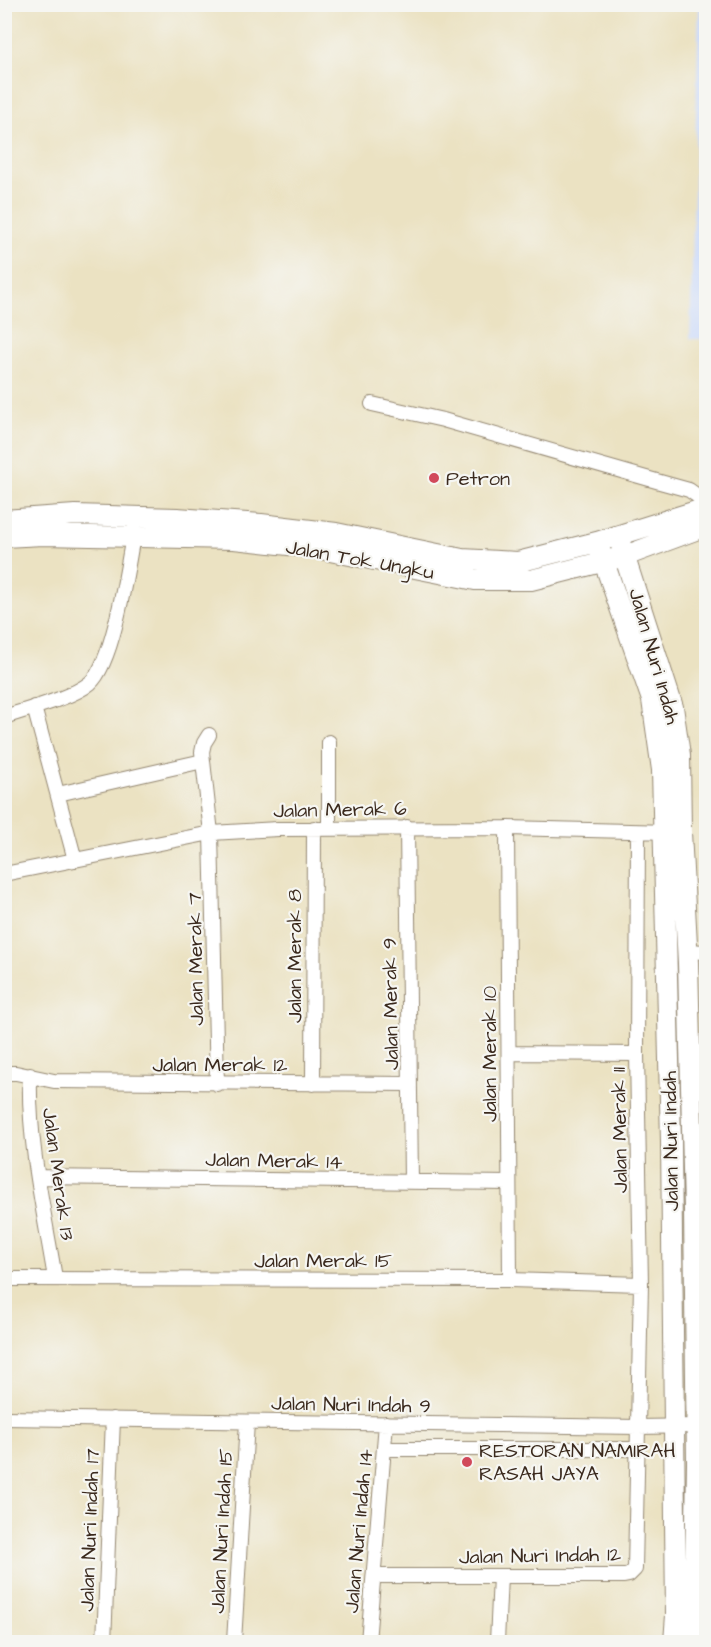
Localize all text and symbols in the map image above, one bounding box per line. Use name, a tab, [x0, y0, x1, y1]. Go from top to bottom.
place label: Petron	[446, 465, 510, 493]
marker: Petron	[427, 471, 441, 485]
street label: Jalan Tok Ungku	[283, 533, 436, 588]
street label: Jalan Nuri Indah	[621, 585, 687, 728]
street label: Jalan Merak 6	[273, 795, 407, 825]
street label: Jalan Merak 8	[281, 889, 309, 1023]
street label: Jalan Merak 7	[181, 892, 211, 1026]
street label: Jalan Merak 9	[376, 938, 406, 1070]
street label: Jalan Merak 10	[476, 986, 504, 1122]
street label: Jalan Merak 12	[153, 1051, 288, 1079]
street label: Jalan Merak 11	[605, 1066, 635, 1193]
street label: Jalan Nuri Indah	[656, 1071, 686, 1211]
street label: Jalan Merak 13	[35, 1106, 81, 1242]
street label: Jalan Merak 14	[205, 1146, 343, 1176]
street label: Jalan Merak 15	[254, 1247, 392, 1275]
street label: Jalan Nuri Indah 9	[271, 1390, 431, 1420]
place label: RESTORAN NAMIRAH RASAH JAYA	[479, 1437, 676, 1488]
street label: Jalan Nuri Indah 17	[73, 1448, 107, 1612]
street label: Jalan Nuri Indah 15	[204, 1448, 240, 1614]
street label: Jalan Nuri Indah 14	[338, 1448, 380, 1614]
marker: RESTORAN NAMIRAH RASAH JAYA	[460, 1455, 474, 1469]
street label: Jalan Nuri Indah 12	[459, 1541, 622, 1571]

